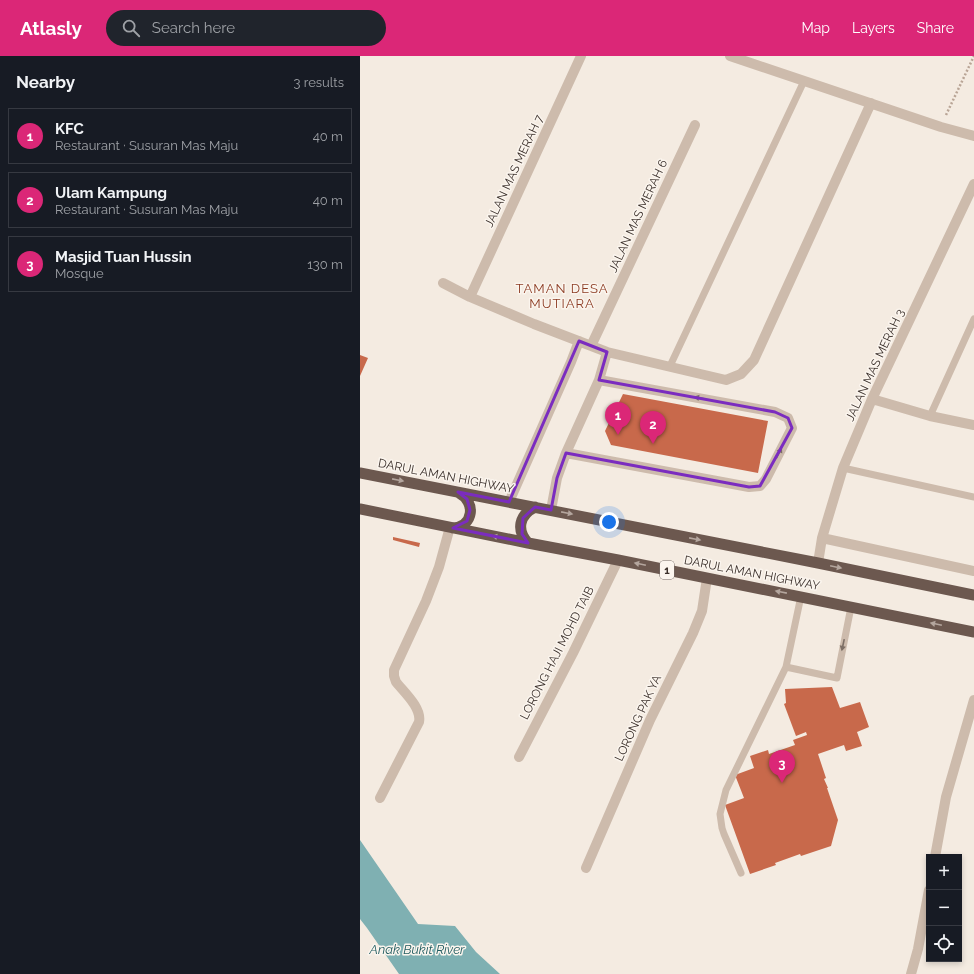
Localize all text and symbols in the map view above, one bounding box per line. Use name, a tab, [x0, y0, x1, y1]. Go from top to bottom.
search box	[106, 10, 386, 46]
text: Atlasly	[20, 17, 82, 39]
icon: search	[120, 17, 142, 39]
text: Search here	[152, 19, 235, 37]
text: Map	[802, 20, 830, 36]
text: Layers	[852, 20, 895, 36]
text: Share	[917, 20, 954, 36]
text: Nearby	[16, 72, 75, 92]
text: 3 results	[294, 75, 344, 90]
street label: JALAN MAS MERAH 7	[482, 112, 546, 229]
text: KFC	[55, 120, 84, 138]
text: 1	[27, 129, 33, 144]
text: 40 m	[313, 129, 343, 144]
text: Restaurant · Susuran Mas Maju	[55, 138, 238, 153]
street label: JALAN MAS MERAH 6	[606, 157, 670, 275]
text: Ulam Kampung	[55, 184, 167, 202]
text: 2	[26, 193, 34, 208]
text: 40 m	[313, 193, 343, 208]
text: Restaurant · Susuran Mas Maju	[55, 202, 238, 217]
text: Masjid Tuan Hussin	[55, 248, 192, 266]
text: 3	[26, 257, 34, 272]
text: 130 m	[307, 257, 343, 272]
text: Mosque	[55, 266, 104, 281]
district label: TAMAN DESA MUTIARA	[515, 281, 609, 311]
street label: JALAN MAS MERAH 3	[843, 307, 907, 423]
one-way arrow	[694, 395, 706, 401]
pin: 1	[605, 402, 631, 435]
pin: 2	[640, 411, 666, 444]
one-way arrow	[776, 447, 782, 459]
street label: DARUL AMAN HIGHWAY	[377, 456, 515, 496]
one-way arrow	[392, 478, 404, 484]
one-way arrow	[561, 511, 573, 517]
your location	[599, 512, 619, 532]
one-way arrow	[492, 534, 505, 540]
one-way arrow	[688, 536, 701, 542]
street label: DARUL AMAN HIGHWAY	[683, 553, 821, 593]
one-way arrow	[634, 561, 646, 567]
road number: 1	[660, 561, 674, 579]
one-way arrow	[830, 564, 842, 570]
street label: LORONG HAJI MOHD TAIB	[517, 584, 597, 722]
one-way arrow	[775, 589, 787, 595]
one-way arrow	[930, 621, 942, 627]
one-way arrow	[840, 639, 846, 651]
street label: LORONG PAK YA	[612, 673, 664, 763]
pin: 3	[769, 750, 795, 783]
map controls	[926, 854, 962, 962]
button: +	[926, 854, 962, 890]
button: −	[926, 890, 962, 926]
button: locate	[926, 926, 962, 962]
water label: Anak Bukit River	[368, 942, 465, 957]

